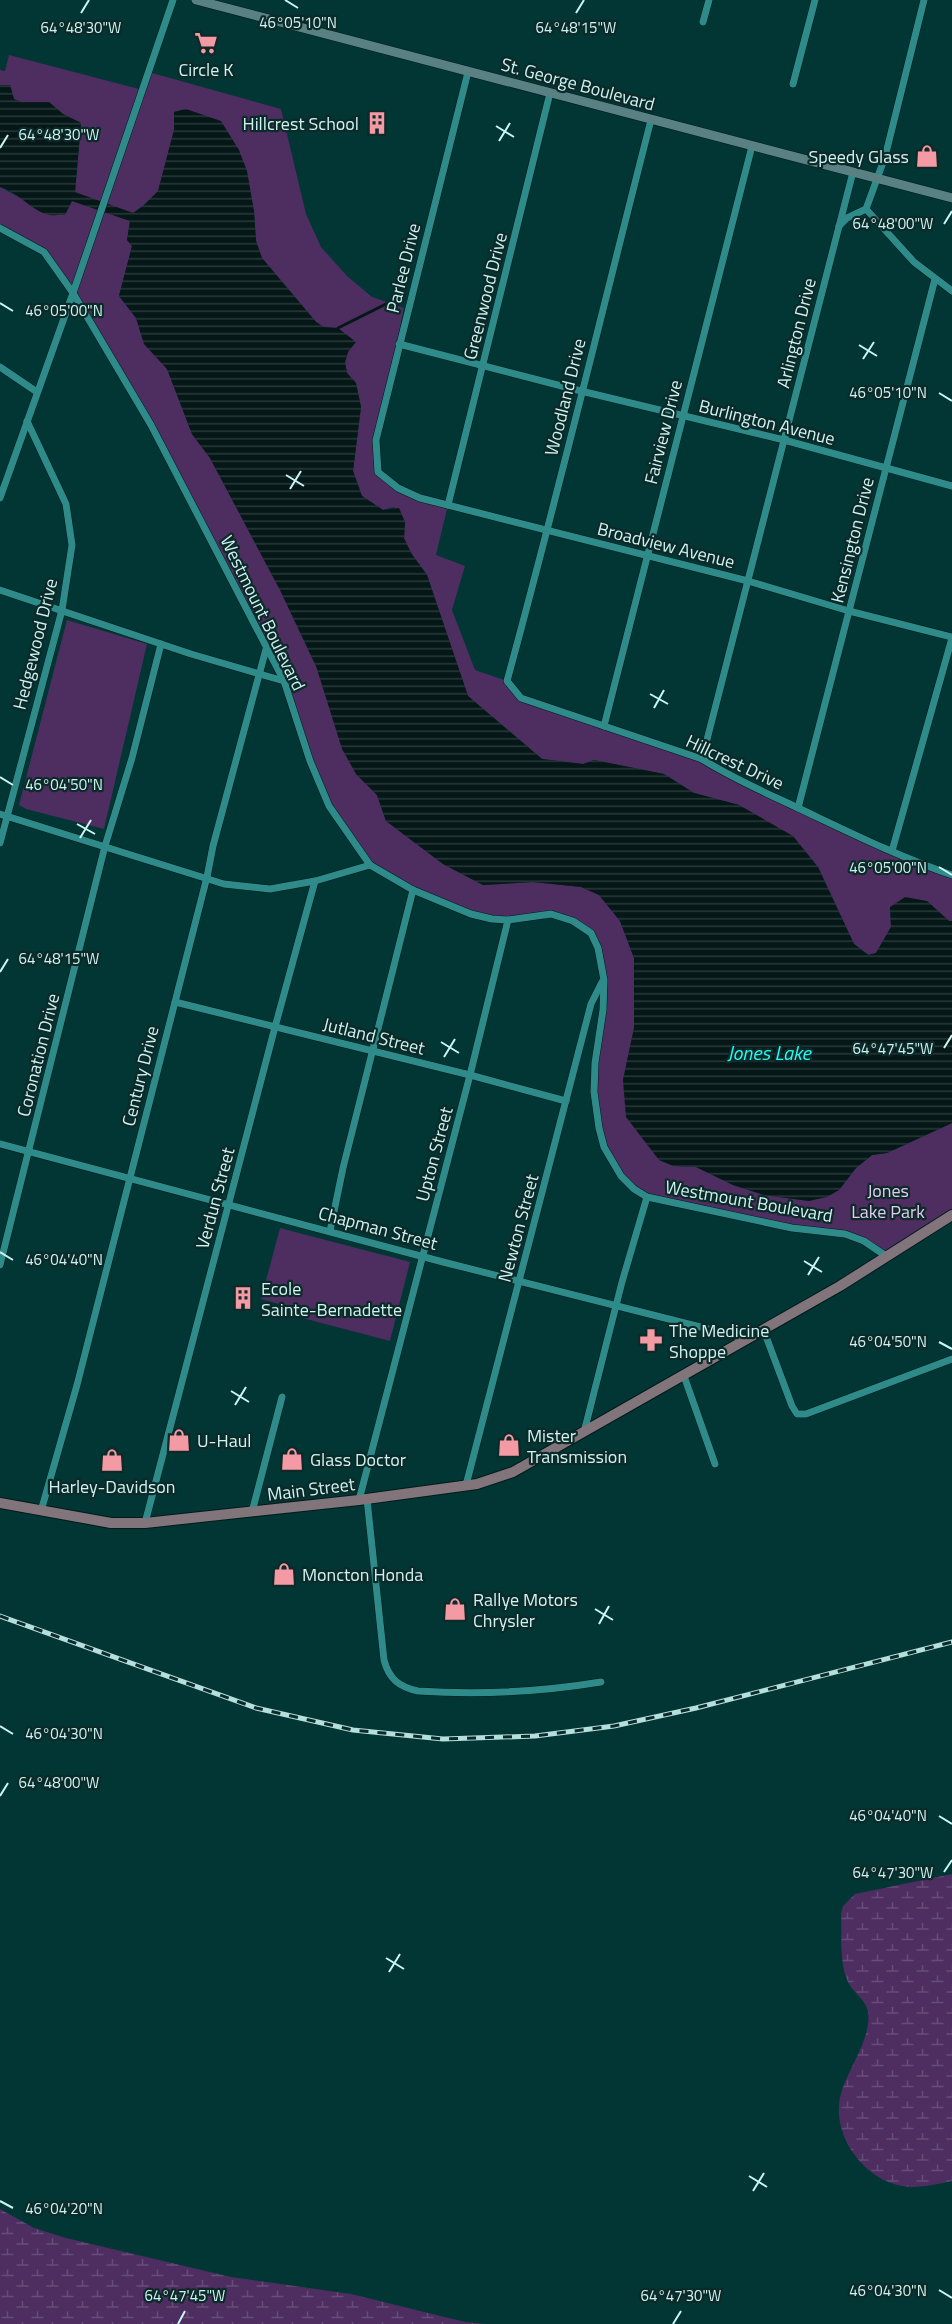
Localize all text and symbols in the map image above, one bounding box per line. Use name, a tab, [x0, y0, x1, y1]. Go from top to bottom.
text: 46°05'10"N	[259, 11, 337, 34]
text: 64°48'30"W	[41, 16, 121, 39]
text: 64°48'15"W	[536, 16, 616, 39]
supermarket icon: Circle K	[193, 30, 219, 56]
street label: St. George Boulevard	[498, 50, 658, 118]
place label: Circle K	[178, 56, 234, 83]
place label: Hillcrest School	[243, 110, 359, 137]
building icon: Hillcrest School	[364, 110, 390, 136]
text: 64°48'30"W	[19, 123, 99, 146]
place label: Speedy Glass	[808, 143, 909, 170]
shop icon: Speedy Glass	[914, 143, 940, 169]
text: 64°48'00"W	[853, 212, 933, 235]
street label: Parlee Drive	[379, 220, 427, 316]
street label: Greenwood Drive	[456, 229, 514, 363]
street label: Arlington Drive	[769, 275, 823, 391]
text: 46°05'00"N	[25, 299, 103, 322]
street label: Woodland Drive	[537, 336, 593, 458]
street label: Fairview Drive	[637, 377, 689, 487]
text: 46°05'10"N	[849, 381, 927, 404]
street label: Burlington Avenue	[696, 392, 838, 452]
street label: Kensington Drive	[823, 474, 881, 606]
street label: Broadview Avenue	[594, 515, 738, 575]
street label: Westmount Boulevard	[214, 531, 312, 695]
street label: Hedgewood Drive	[6, 576, 64, 712]
street label: Hillcrest Drive	[682, 727, 788, 797]
text: 46°04'50"N	[25, 773, 103, 796]
text: 46°05'00"N	[849, 856, 927, 879]
text: 64°48'15"W	[19, 947, 99, 970]
street label: Coronation Drive	[10, 991, 66, 1119]
street label: Jutland Street	[320, 1010, 428, 1062]
street label: Century Drive	[115, 1023, 165, 1129]
water label: Jones Lake	[727, 1037, 813, 1068]
text: 64°47'45"W	[853, 1037, 933, 1060]
street label: Upton Street	[408, 1103, 460, 1204]
street label: Verdun Street	[188, 1144, 242, 1252]
street label: Newton Street	[491, 1170, 546, 1285]
street label: Westmount Boulevard	[663, 1173, 835, 1229]
park label: Jones Lake Park	[851, 1177, 925, 1225]
street label: Chapman Street	[316, 1199, 441, 1257]
text: 46°04'40"N	[25, 1248, 103, 1271]
place label: Ecole Sainte-Bernadette	[261, 1275, 402, 1323]
building icon: Ecole Sainte-Bernadette	[230, 1285, 256, 1311]
place label: The Medicine Shoppe	[669, 1317, 769, 1365]
pharmacy icon: The Medicine Shoppe	[638, 1327, 664, 1353]
text: 46°04'50"N	[849, 1330, 927, 1353]
place label: Mister Transmission	[527, 1422, 627, 1470]
shop icon: U-Haul	[166, 1427, 192, 1453]
place label: U-Haul	[197, 1427, 251, 1454]
shop icon: Mister Transmission	[496, 1432, 522, 1458]
shop icon: Glass Doctor	[279, 1446, 305, 1472]
place label: Glass Doctor	[310, 1446, 406, 1473]
shop icon: Harley-Davidson	[99, 1447, 125, 1473]
street label: Main Street	[266, 1470, 357, 1508]
place label: Harley-Davidson	[48, 1473, 176, 1500]
shop icon: Moncton Honda	[271, 1561, 297, 1587]
place label: Moncton Honda	[302, 1561, 423, 1588]
place label: Rallye Motors Chrysler	[473, 1586, 578, 1634]
shop icon: Rallye Motors Chrysler	[442, 1596, 468, 1622]
text: 46°04'30"N	[25, 1722, 103, 1745]
text: 64°48'00"W	[19, 1771, 99, 1794]
text: 46°04'40"N	[849, 1804, 927, 1827]
text: 64°47'30"W	[853, 1861, 933, 1884]
text: 46°04'20"N	[25, 2197, 103, 2220]
text: 46°04'30"N	[849, 2279, 927, 2302]
text: 64°47'45"W	[145, 2284, 225, 2307]
text: 64°47'30"W	[641, 2284, 721, 2307]

